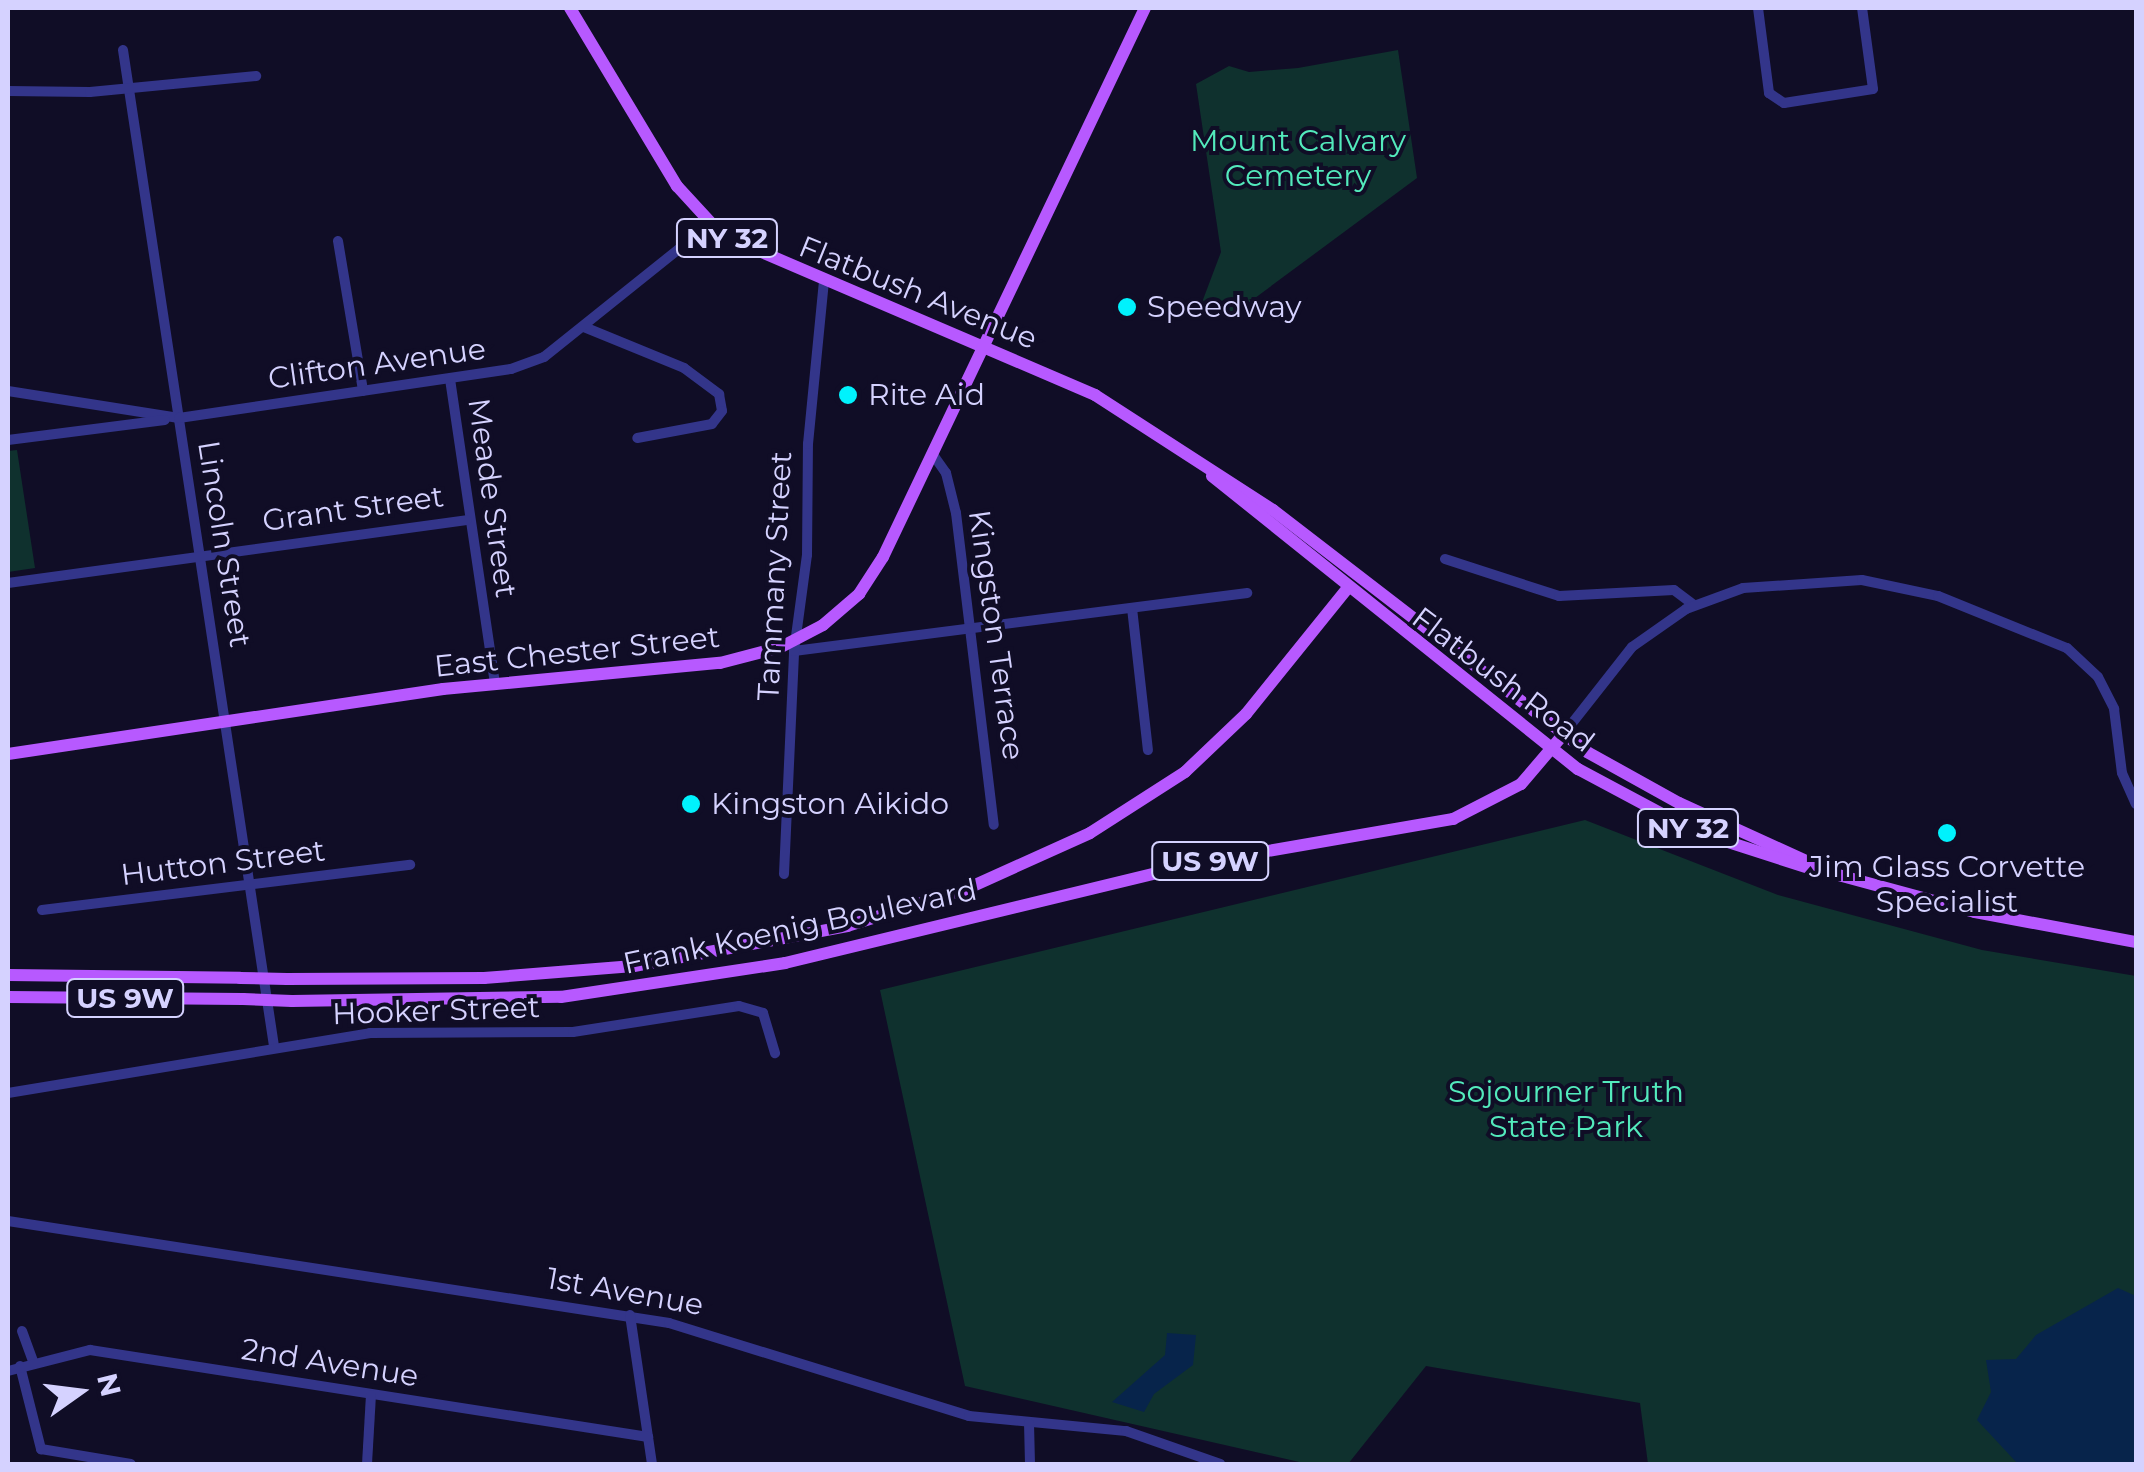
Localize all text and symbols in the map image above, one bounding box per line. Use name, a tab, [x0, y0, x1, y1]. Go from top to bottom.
park label: Mount Calvary Cemetery	[1190, 123, 1406, 194]
road number: NY 32	[674, 215, 780, 261]
street label: Flatbush Avenue	[794, 229, 1042, 357]
place label: Speedway	[1147, 289, 1302, 325]
marker: Speedway	[1116, 296, 1138, 318]
street label: Clifton Avenue	[266, 331, 488, 397]
place label: Rite Aid	[868, 377, 985, 413]
marker: Rite Aid	[837, 384, 859, 406]
street label: Meade Street	[460, 396, 524, 600]
street label: Lincoln Street	[190, 438, 258, 650]
street label: Tammany Street	[750, 450, 800, 702]
street label: Grant Street	[260, 478, 446, 540]
street label: Kingston Terrace	[961, 508, 1031, 762]
street label: Flatbush Road	[1405, 600, 1601, 760]
street label: East Chester Street	[432, 619, 722, 685]
place label: Kingston Aikido	[711, 786, 949, 822]
marker: Kingston Aikido	[680, 793, 702, 815]
road number: NY 32	[1636, 805, 1740, 851]
marker: Jim Glass Corvette Specialist	[1936, 822, 1958, 844]
street label: Hutton Street	[119, 833, 327, 893]
road number: US 9W	[1150, 838, 1270, 884]
place label: Jim Glass Corvette Specialist	[1809, 849, 2085, 920]
street label: Frank Koenig Boulevard	[620, 872, 980, 982]
road number: US 9W	[65, 975, 185, 1021]
street label: Hooker Street	[331, 989, 541, 1033]
park label: Sojourner Truth State Park	[1448, 1074, 1684, 1144]
street label: 1st Avenue	[544, 1260, 706, 1324]
street label: 2nd Avenue	[239, 1331, 421, 1395]
north arrow	[30, 1342, 130, 1442]
text: N	[90, 1370, 128, 1400]

